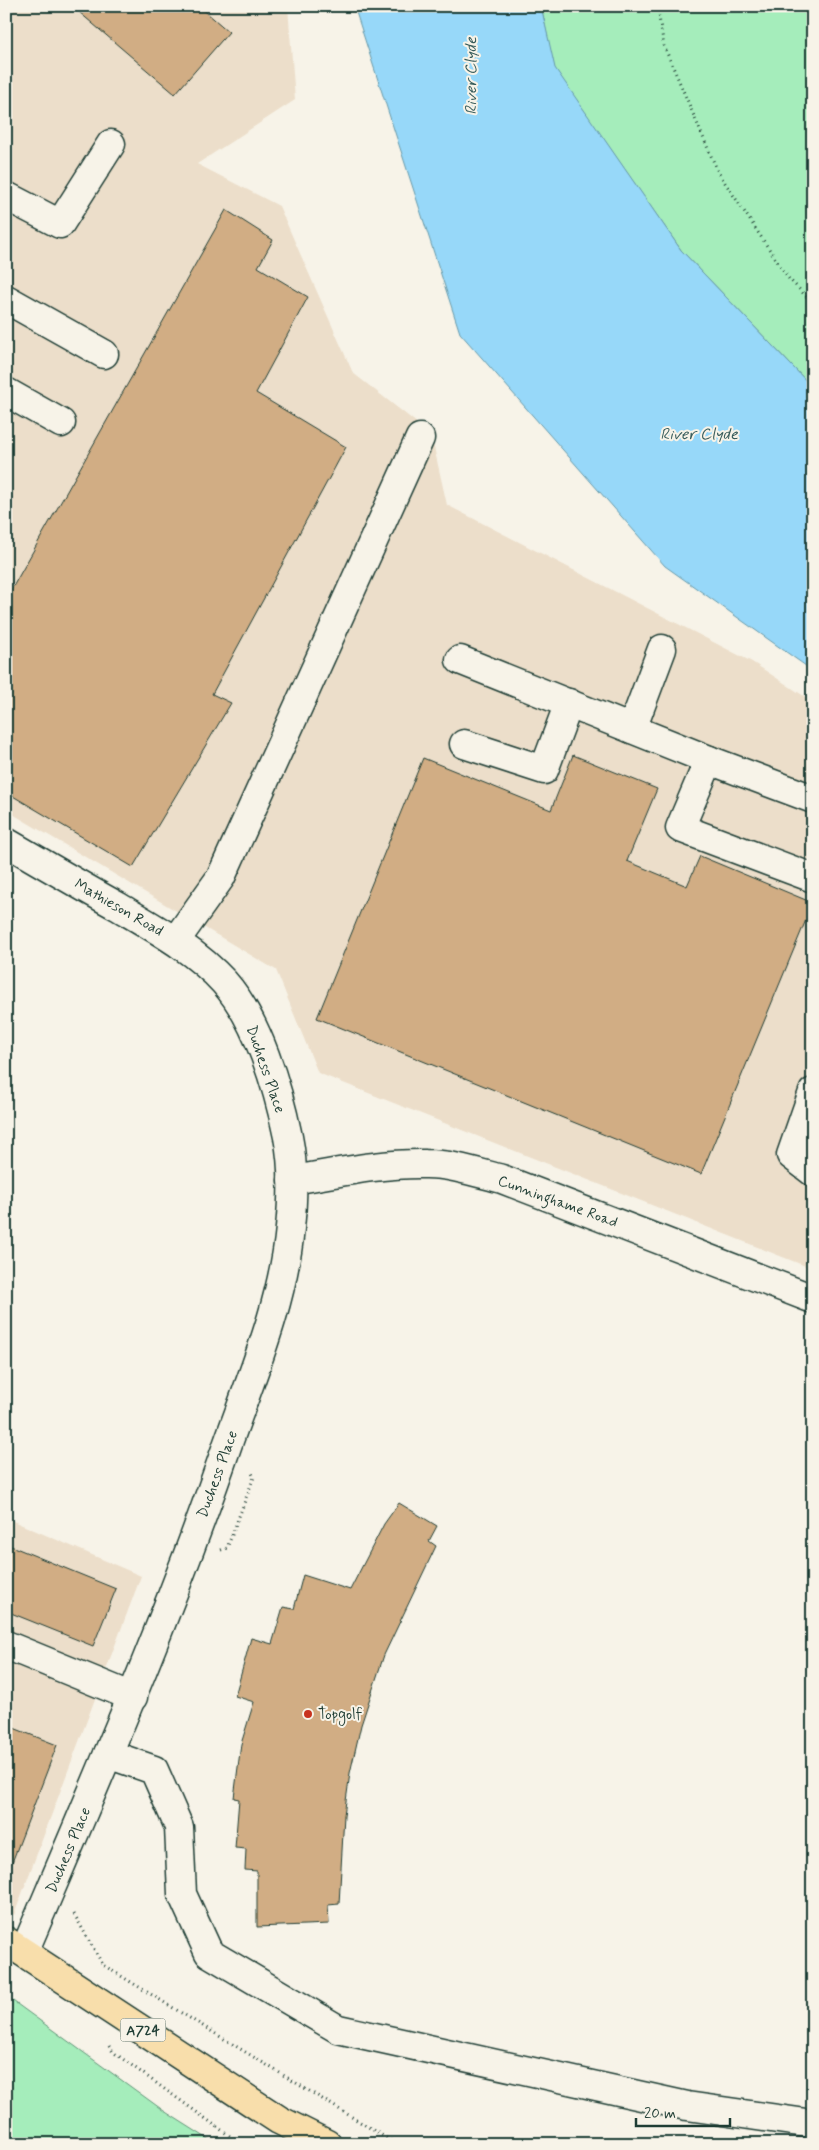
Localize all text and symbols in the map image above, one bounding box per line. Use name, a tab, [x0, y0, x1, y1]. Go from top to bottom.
water label: River Clyde	[461, 36, 482, 115]
water label: River Clyde	[660, 424, 739, 445]
street label: Mathieson Road	[70, 874, 167, 941]
street label: Duchess Place	[241, 1023, 289, 1116]
street label: Cunninghame Road	[495, 1171, 620, 1234]
street label: Duchess Place	[193, 1428, 243, 1521]
place label: Topgolf	[318, 1705, 363, 1726]
marker: Topgolf	[302, 1708, 314, 1720]
street label: Duchess Place	[42, 1804, 96, 1896]
road number: A724	[120, 2018, 166, 2042]
scale bar	[636, 2095, 730, 2127]
text: 20 m	[644, 2104, 676, 2124]

